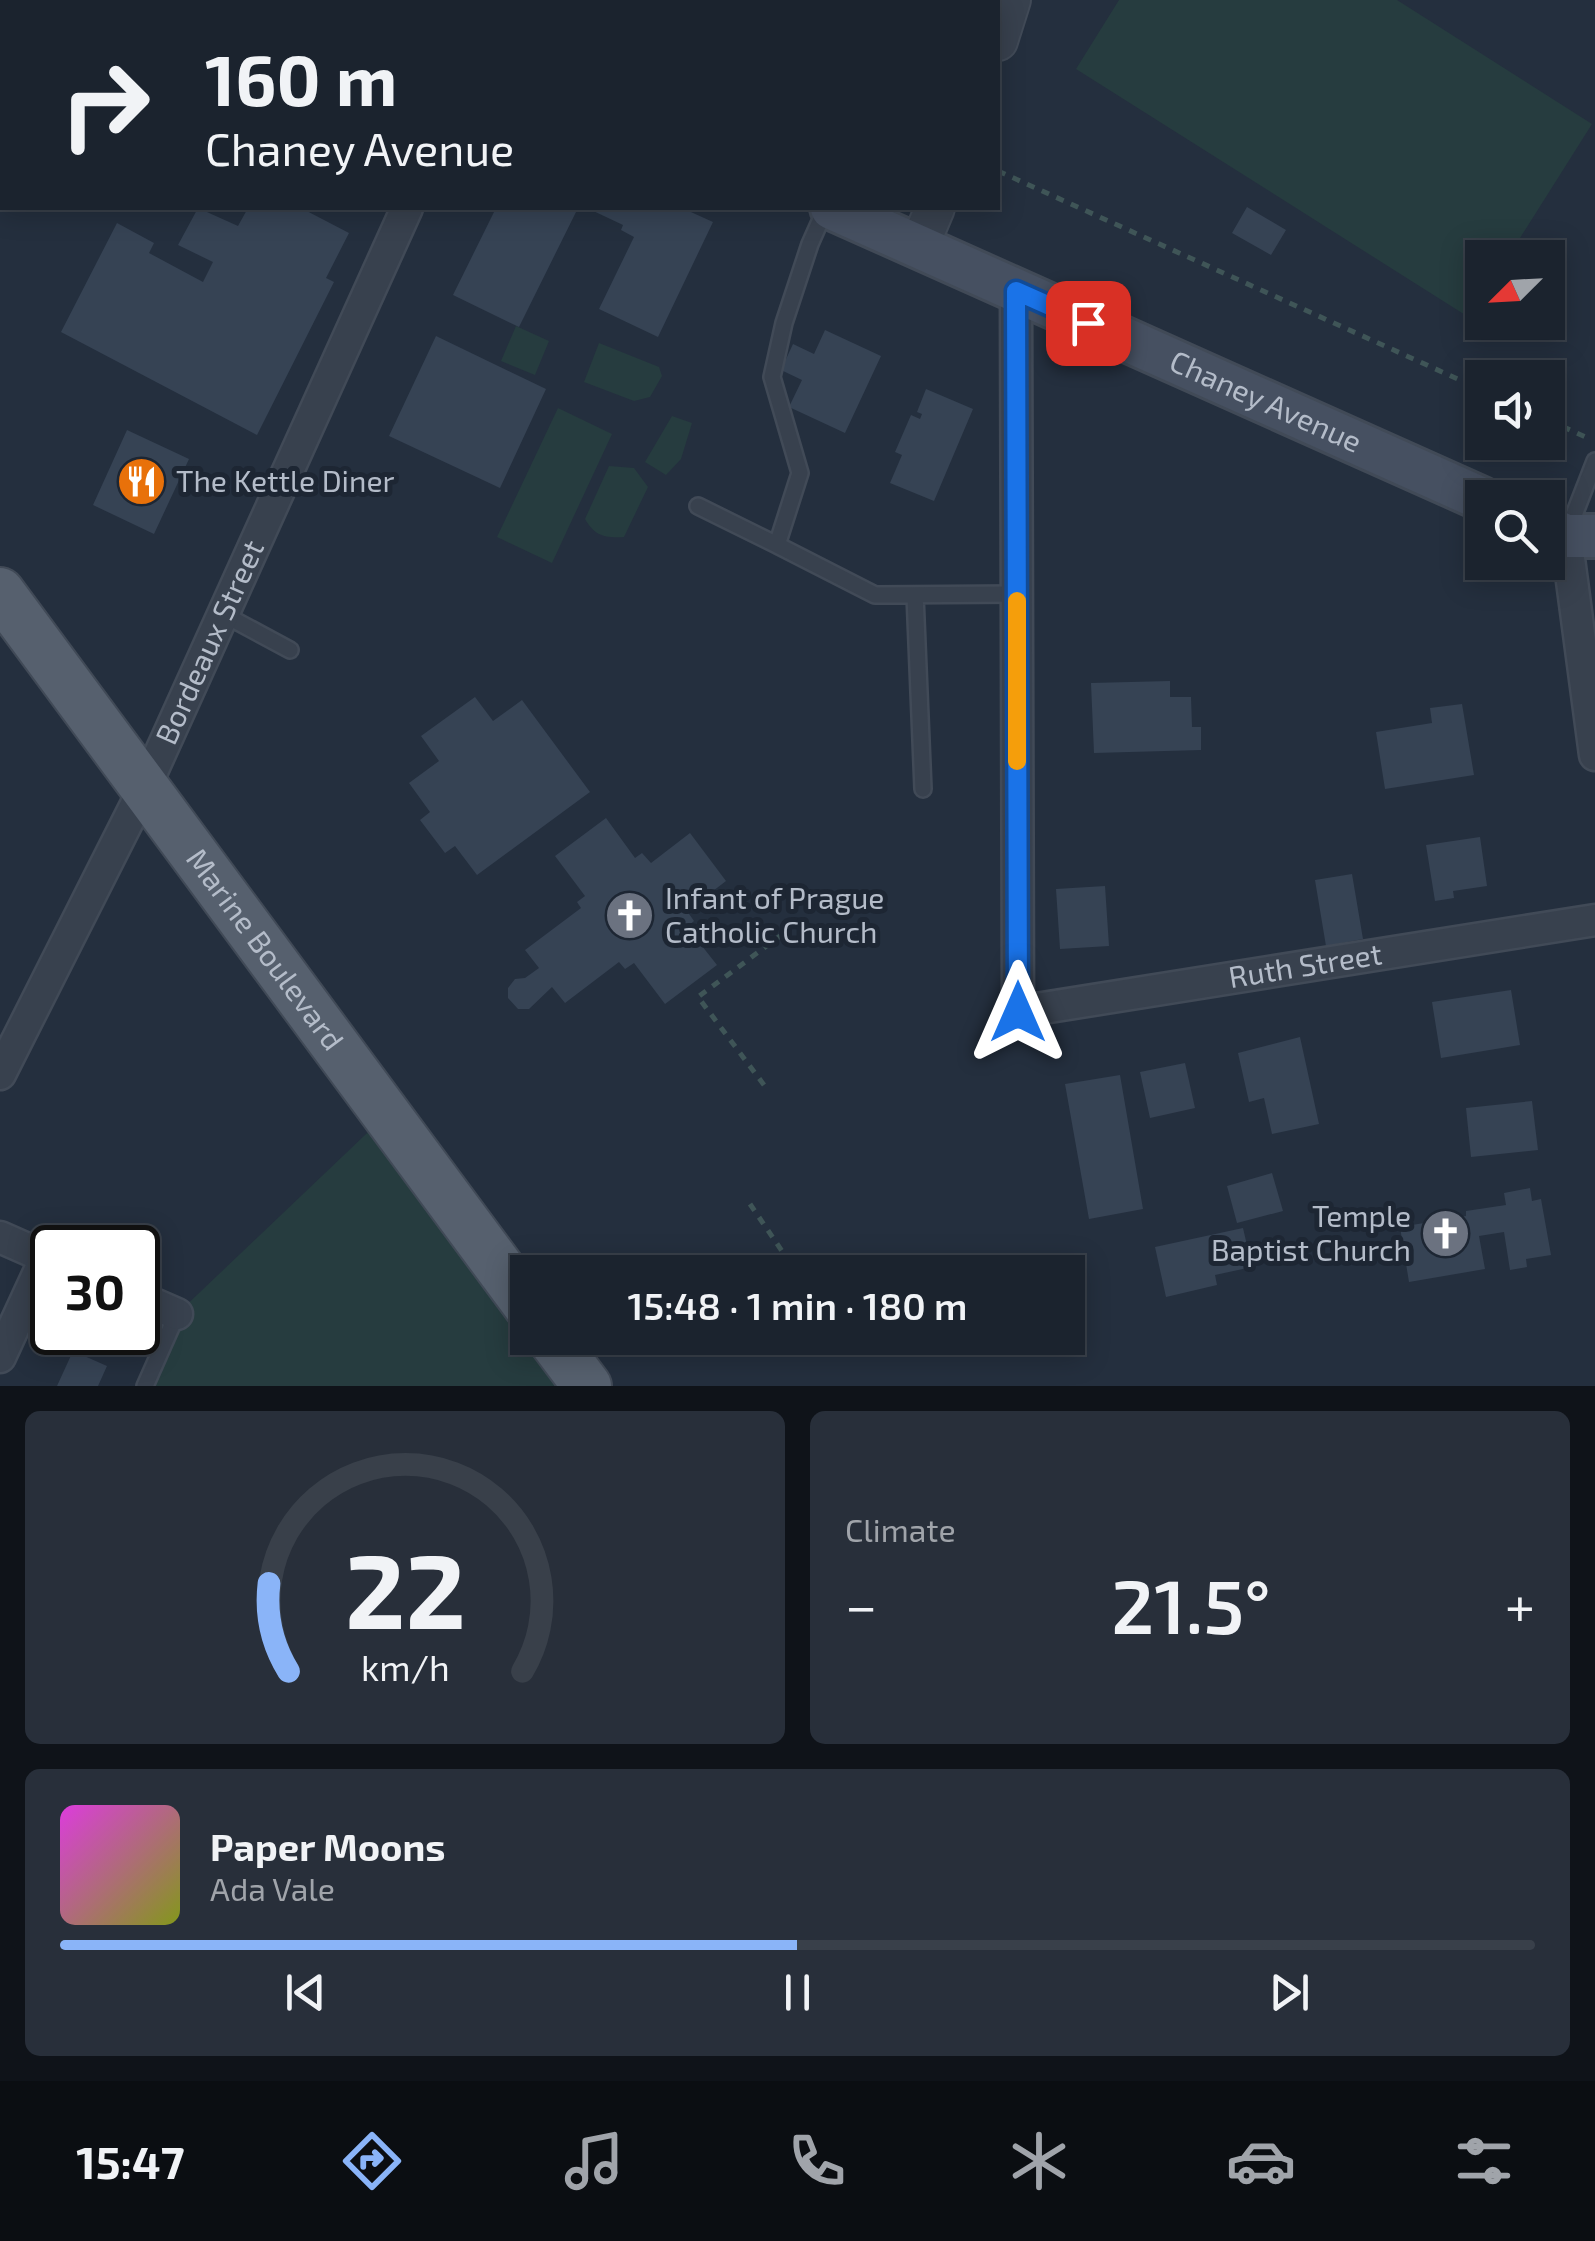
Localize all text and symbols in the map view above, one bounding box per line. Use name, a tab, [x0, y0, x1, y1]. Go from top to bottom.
text: 160 m	[205, 36, 398, 120]
icon: right	[40, 40, 170, 170]
text: Chaney Avenue	[205, 121, 514, 175]
north arrow	[1465, 240, 1565, 340]
map controls	[1465, 240, 1565, 580]
pin	[1046, 281, 1131, 366]
icon: arrive	[1061, 296, 1116, 351]
street label: Chaney Avenue	[1165, 342, 1368, 459]
button: sound	[1465, 360, 1565, 460]
restaurant icon: The Kettle Diner	[115, 456, 167, 508]
place label: The Kettle Diner	[176, 462, 395, 498]
button: search	[1465, 480, 1565, 580]
street label: Bordeaux Street	[147, 534, 270, 750]
street label: Marine Boulevard	[180, 841, 352, 1056]
place label: Infant of Prague Catholic Church	[665, 879, 884, 949]
church icon: Infant of Prague Catholic Church	[604, 890, 656, 942]
street label: Ruth Street	[1226, 934, 1384, 994]
position arrow	[966, 960, 1070, 1064]
place label: Temple Baptist Church	[1211, 1197, 1411, 1267]
church icon: Temple Baptist Church	[1420, 1208, 1472, 1260]
speed limit sign: 30	[30, 1225, 160, 1355]
text: 15:48 · 1 min · 180 m	[628, 1282, 967, 1328]
text: Climate	[845, 1510, 956, 1548]
text: 22	[345, 1525, 465, 1650]
text: 21.5°	[1111, 1559, 1271, 1649]
text: −	[845, 1571, 877, 1637]
text: +	[1505, 1571, 1535, 1637]
text: km/h	[361, 1645, 449, 1688]
text: Paper Moons	[210, 1823, 446, 1869]
text: Ada Vale	[210, 1869, 335, 1907]
icon: previous	[278, 1965, 333, 2020]
icon: pause	[770, 1965, 825, 2020]
icon: next	[1262, 1965, 1317, 2020]
icon: directions	[337, 2126, 407, 2196]
icon: music	[559, 2126, 629, 2196]
icon: phone	[782, 2126, 852, 2196]
icon: climate	[1004, 2126, 1074, 2196]
icon: car	[1226, 2126, 1296, 2196]
icon: filters	[1449, 2126, 1519, 2196]
text: 15:47	[76, 2134, 184, 2188]

